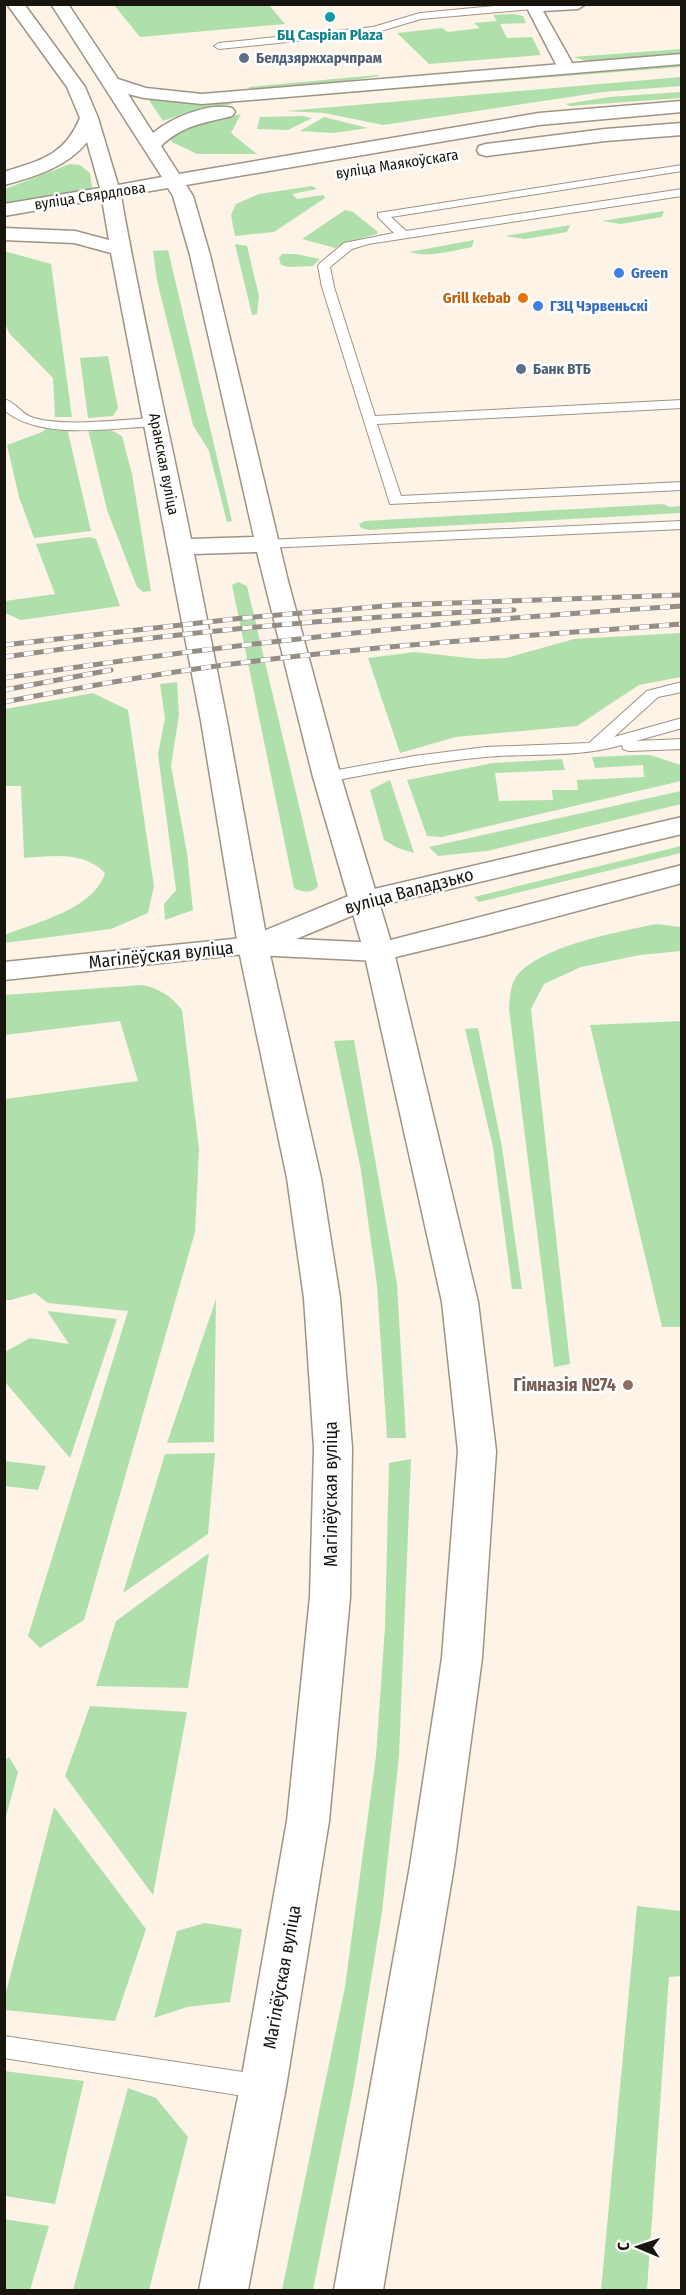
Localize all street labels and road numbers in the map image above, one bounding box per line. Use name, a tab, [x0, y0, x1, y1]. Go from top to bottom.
street label: вуліца Маякоўскага	[334, 145, 460, 183]
street label: вуліца Свярдлова	[33, 178, 147, 214]
street label: Аранская вуліца	[145, 412, 183, 516]
street label: вуліца Валадзько	[342, 863, 476, 919]
street label: Магілёўская вуліца	[87, 936, 235, 974]
street label: Магілёўская вуліца	[320, 1421, 342, 1567]
street label: Магілёўская вуліца	[259, 1903, 306, 2051]

